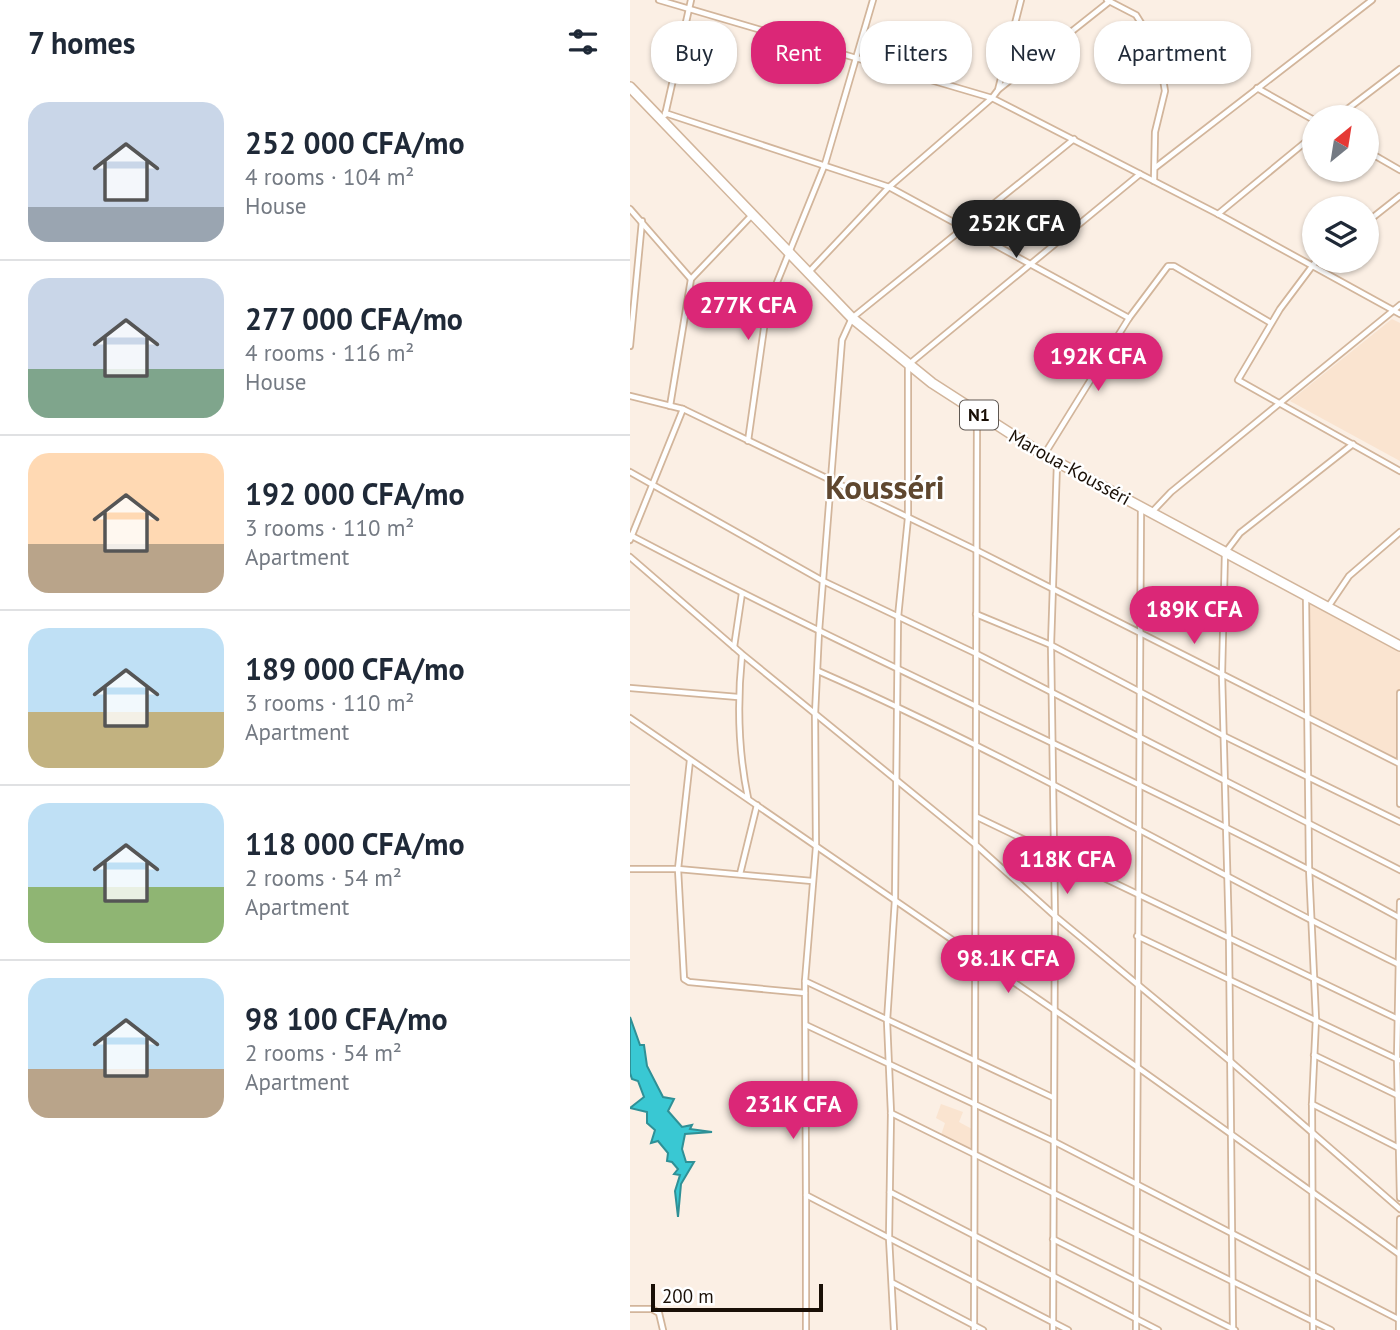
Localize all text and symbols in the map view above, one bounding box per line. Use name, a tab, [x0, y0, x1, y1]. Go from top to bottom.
chip: Buy	[651, 21, 737, 84]
chip: Rent	[751, 21, 846, 84]
chip: Filters	[860, 21, 972, 84]
chip: New	[986, 21, 1080, 84]
chip: Apartment	[1094, 21, 1251, 84]
text: 7 homes	[28, 23, 136, 62]
icon: filters	[564, 23, 602, 61]
north arrow	[1302, 105, 1379, 182]
map controls	[1302, 105, 1379, 273]
text: 252 000 CFA/mo	[245, 123, 465, 162]
icon: home	[84, 130, 168, 214]
text: 4 rooms · 104 m²	[245, 162, 414, 191]
text: House	[245, 191, 307, 220]
button: layers	[1302, 196, 1379, 273]
pin: 252K CFA	[944, 201, 1088, 260]
text: 252K CFA	[968, 208, 1064, 237]
pin: 277K CFA	[676, 282, 820, 342]
text: 277K CFA	[700, 290, 796, 319]
text: 277 000 CFA/mo	[245, 299, 463, 338]
icon: home	[84, 306, 168, 390]
pin: 192K CFA	[1026, 334, 1170, 393]
text: 4 rooms · 116 m²	[245, 338, 414, 367]
text: 192K CFA	[1050, 341, 1146, 370]
text: House	[245, 367, 307, 396]
road number: N1	[960, 400, 998, 430]
street label: Maroua-Kousséri	[1005, 424, 1135, 510]
district label: Kousséri	[825, 465, 945, 508]
text: 192 000 CFA/mo	[245, 474, 465, 513]
icon: home	[84, 481, 168, 565]
text: 3 rooms · 110 m²	[245, 513, 414, 542]
text: Apartment	[245, 542, 349, 571]
pin: 189K CFA	[1122, 586, 1266, 646]
text: 189K CFA	[1146, 594, 1242, 623]
text: 189 000 CFA/mo	[245, 649, 465, 688]
icon: home	[84, 656, 168, 740]
text: 3 rooms · 110 m²	[245, 688, 414, 717]
text: Apartment	[245, 717, 349, 746]
text: 118 000 CFA/mo	[245, 824, 465, 863]
icon: home	[84, 831, 168, 915]
pin: 118K CFA	[995, 836, 1139, 896]
text: 118K CFA	[1019, 844, 1115, 873]
text: 2 rooms · 54 m²	[245, 863, 402, 892]
text: Apartment	[245, 892, 349, 921]
pin: 98.1K CFA	[928, 936, 1088, 995]
text: 98.1K CFA	[957, 943, 1059, 972]
text: 98 100 CFA/mo	[245, 999, 448, 1038]
icon: home	[84, 1006, 168, 1090]
text: 2 rooms · 54 m²	[245, 1038, 402, 1067]
text: Apartment	[245, 1067, 349, 1096]
pin: 231K CFA	[721, 1082, 865, 1141]
text: 231K CFA	[745, 1089, 841, 1118]
scale bar	[651, 1281, 822, 1313]
text: 200 m	[662, 1284, 714, 1308]

